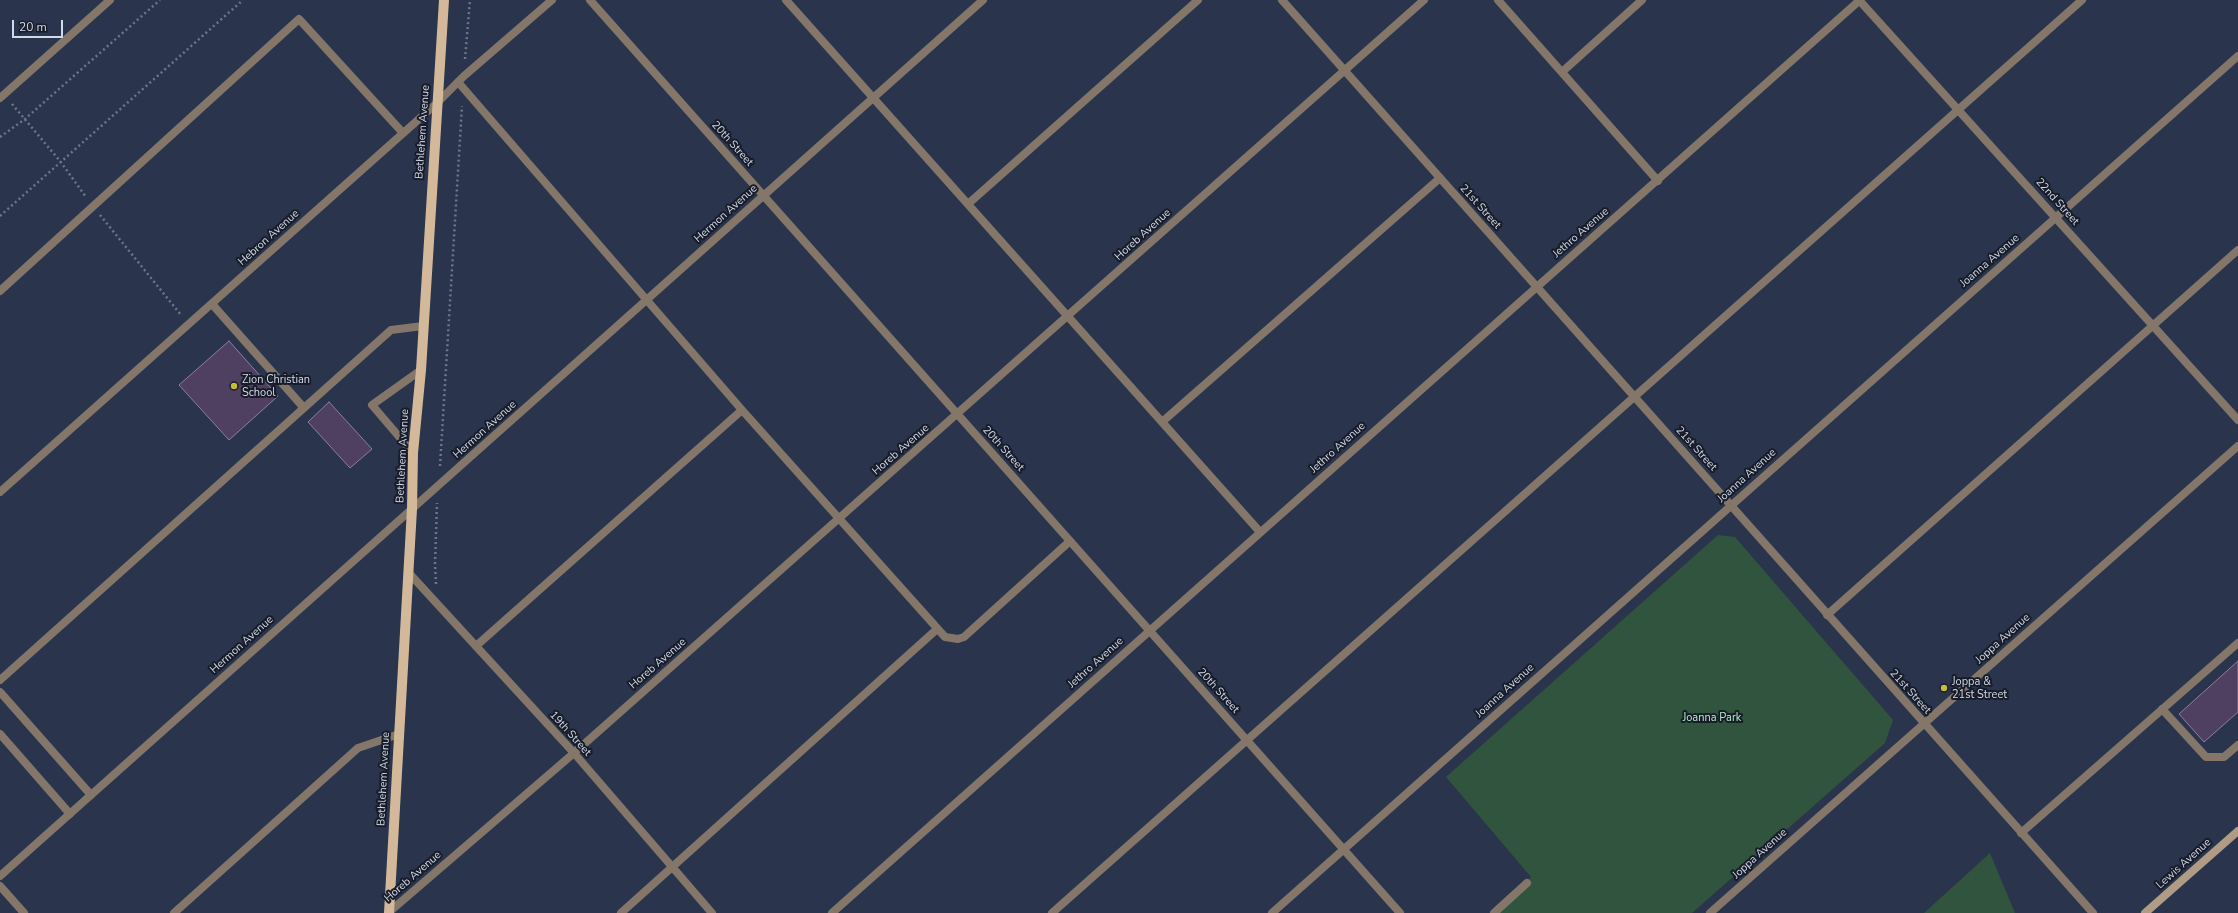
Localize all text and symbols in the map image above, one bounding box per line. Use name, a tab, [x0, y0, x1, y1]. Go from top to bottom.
scale bar	[14, 12, 65, 38]
text: 20 m	[19, 19, 47, 35]
street label: Bethlehem Avenue	[413, 85, 433, 179]
street label: 20th Street	[708, 119, 756, 169]
street label: 22nd Street	[2032, 176, 2082, 228]
street label: Hermon Avenue	[692, 182, 760, 246]
street label: 21st Street	[1457, 182, 1503, 232]
street label: Jethro Avenue	[1550, 205, 1612, 261]
street label: Horeb Avenue	[1112, 206, 1174, 264]
street label: Hebron Avenue	[236, 207, 302, 269]
street label: Joanna Avenue	[1958, 232, 2022, 290]
place label: Zion Christian School	[242, 373, 310, 399]
marker: Zion Christian School	[229, 381, 239, 391]
street label: Hermon Avenue	[451, 398, 519, 462]
street label: Bethlehem Avenue	[394, 409, 412, 503]
street label: Jethro Avenue	[1308, 420, 1368, 476]
street label: Horeb Avenue	[870, 422, 932, 478]
street label: 20th Street	[979, 424, 1027, 474]
street label: 21st Street	[1673, 424, 1719, 474]
street label: Joanna Avenue	[1715, 446, 1779, 506]
street label: Joppa Avenue	[1973, 611, 2033, 667]
street label: Hermon Avenue	[208, 613, 276, 677]
street label: Jethro Avenue	[1066, 635, 1126, 691]
street label: Horeb Avenue	[627, 636, 689, 692]
street label: Joanna Avenue	[1473, 661, 1537, 721]
street label: 20th Street	[1194, 666, 1242, 716]
street label: 21st Street	[1887, 667, 1933, 717]
place label: Joppa & 21st Street	[1952, 675, 2007, 701]
marker: Joppa & 21st Street	[1939, 683, 1949, 693]
street label: 19th Street	[546, 709, 594, 759]
park label: Joanna Park	[1683, 711, 1741, 725]
street label: Bethlehem Avenue	[375, 732, 393, 826]
street label: Joppa Avenue	[1730, 826, 1790, 882]
street label: Lewis Avenue	[2154, 836, 2214, 892]
street label: Horeb Avenue	[382, 849, 444, 905]

